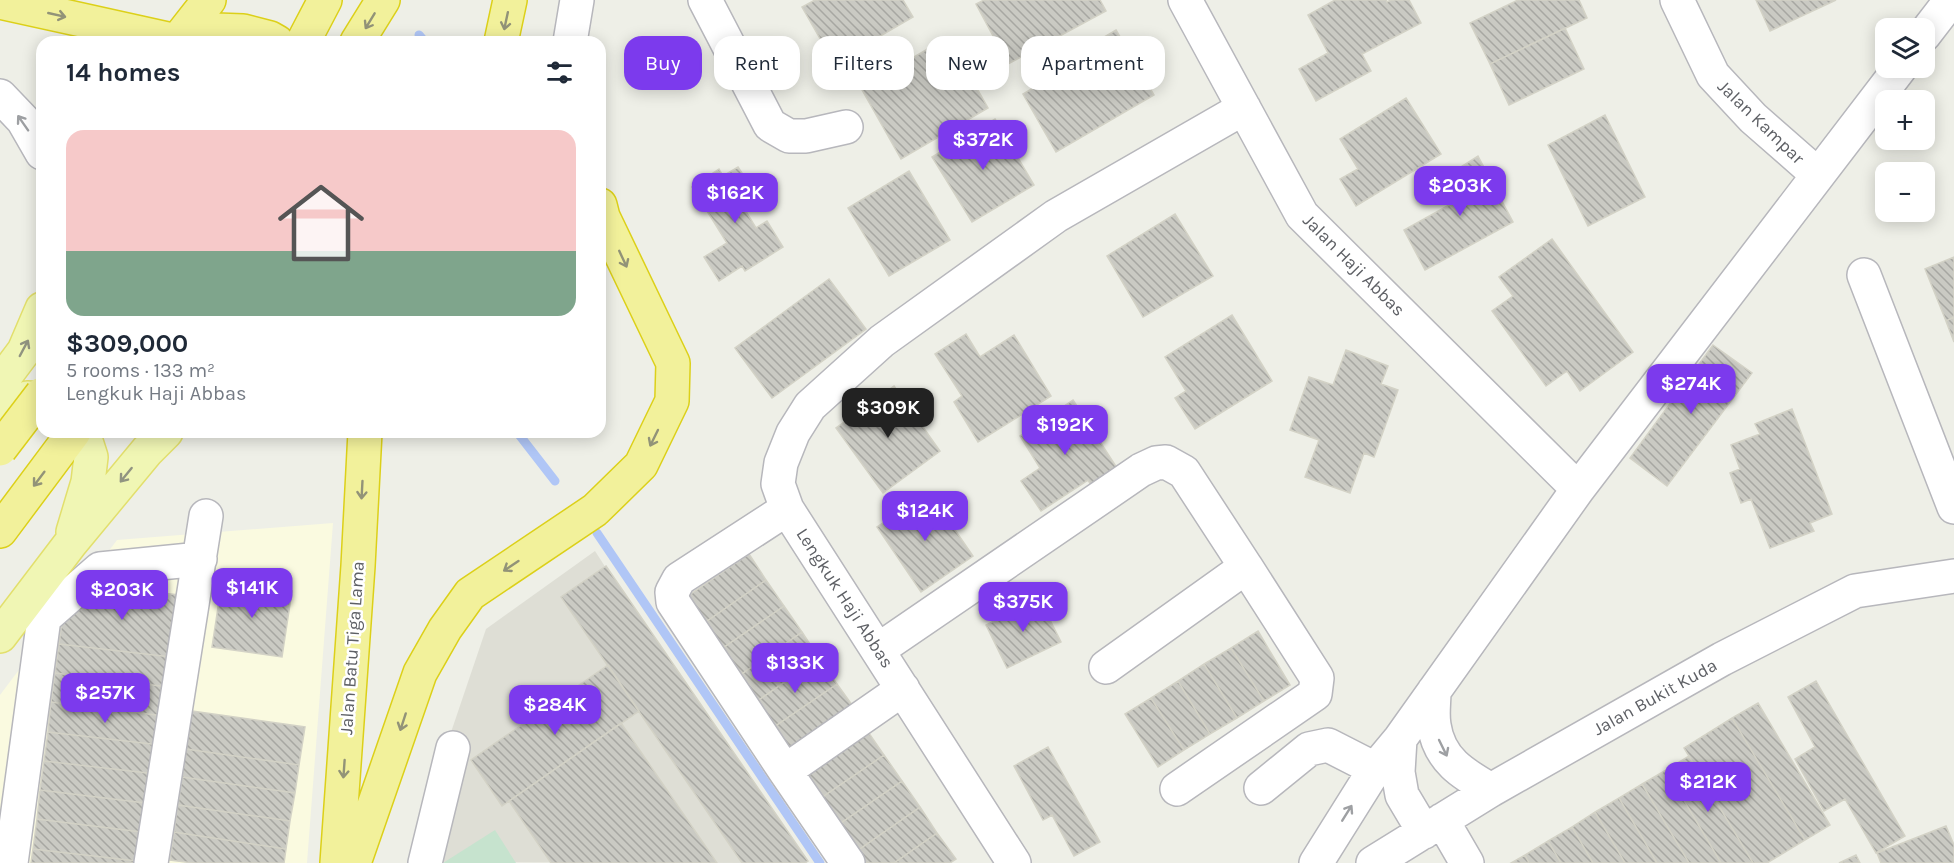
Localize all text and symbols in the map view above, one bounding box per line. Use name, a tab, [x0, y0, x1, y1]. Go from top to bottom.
one-way arrow	[47, 10, 66, 21]
one-way arrow	[500, 11, 511, 30]
one-way arrow	[364, 12, 376, 29]
map controls	[1875, 18, 1935, 222]
button: layers	[1875, 18, 1935, 78]
chip: Buy	[624, 36, 702, 90]
chip: Rent	[714, 36, 800, 90]
chip: Filters	[812, 36, 914, 90]
chip: New	[926, 36, 1009, 90]
chip: Apartment	[1021, 36, 1165, 90]
icon: filters	[543, 56, 576, 89]
text: 14 homes	[66, 57, 180, 88]
street label: Jalan Kampar	[1713, 75, 1809, 169]
button: +	[1875, 90, 1935, 150]
one-way arrow	[17, 115, 29, 131]
pin: $372K	[941, 120, 1025, 171]
text: $372K	[952, 128, 1014, 151]
button: −	[1875, 162, 1935, 222]
pin: $203K	[1418, 166, 1502, 217]
icon: home	[267, 169, 375, 277]
pin: $162K	[693, 173, 777, 224]
text: $203K	[1428, 174, 1492, 197]
text: $162K	[706, 181, 764, 204]
street label: Jalan Haji Abbas	[1298, 209, 1410, 321]
one-way arrow	[617, 249, 629, 267]
text: $309,000	[66, 328, 188, 359]
one-way arrow	[18, 340, 30, 357]
text: 5 rooms · 133 m²	[66, 359, 215, 382]
pin: $274K	[1649, 364, 1733, 415]
text: $274K	[1661, 372, 1721, 395]
text: Lengkuk Haji Abbas	[66, 382, 246, 405]
pin: $309K	[846, 388, 930, 439]
text: $309K	[856, 396, 920, 419]
pin: $192K	[1023, 405, 1107, 456]
text: $192K	[1036, 413, 1094, 436]
one-way arrow	[648, 429, 660, 447]
one-way arrow	[120, 467, 133, 483]
one-way arrow	[33, 470, 46, 486]
one-way arrow	[357, 480, 368, 500]
pin: $124K	[883, 491, 967, 542]
text: $124K	[896, 499, 954, 522]
street label: Lengkuk Haji Abbas	[792, 524, 898, 672]
street label: Jalan Batu Tiga Lama	[335, 560, 369, 736]
one-way arrow	[504, 560, 520, 572]
pin: $141K	[210, 568, 294, 619]
pin: $203K	[80, 570, 164, 621]
text: $141K	[225, 576, 279, 599]
text: $203K	[90, 578, 154, 601]
pin: $375K	[981, 582, 1065, 633]
text: $375K	[993, 590, 1053, 613]
pin: $133K	[753, 643, 837, 694]
text: $133K	[766, 651, 824, 674]
street label: Jalan Bukit Kuda	[1589, 654, 1721, 740]
pin: $257K	[63, 673, 147, 724]
text: $257K	[75, 681, 135, 704]
pin: $284K	[513, 685, 597, 736]
text: $284K	[523, 693, 587, 716]
one-way arrow	[397, 712, 408, 731]
one-way arrow	[1437, 738, 1449, 756]
one-way arrow	[338, 758, 349, 778]
pin: $212K	[1666, 762, 1750, 813]
text: $212K	[1679, 770, 1737, 793]
one-way arrow	[1341, 805, 1354, 822]

